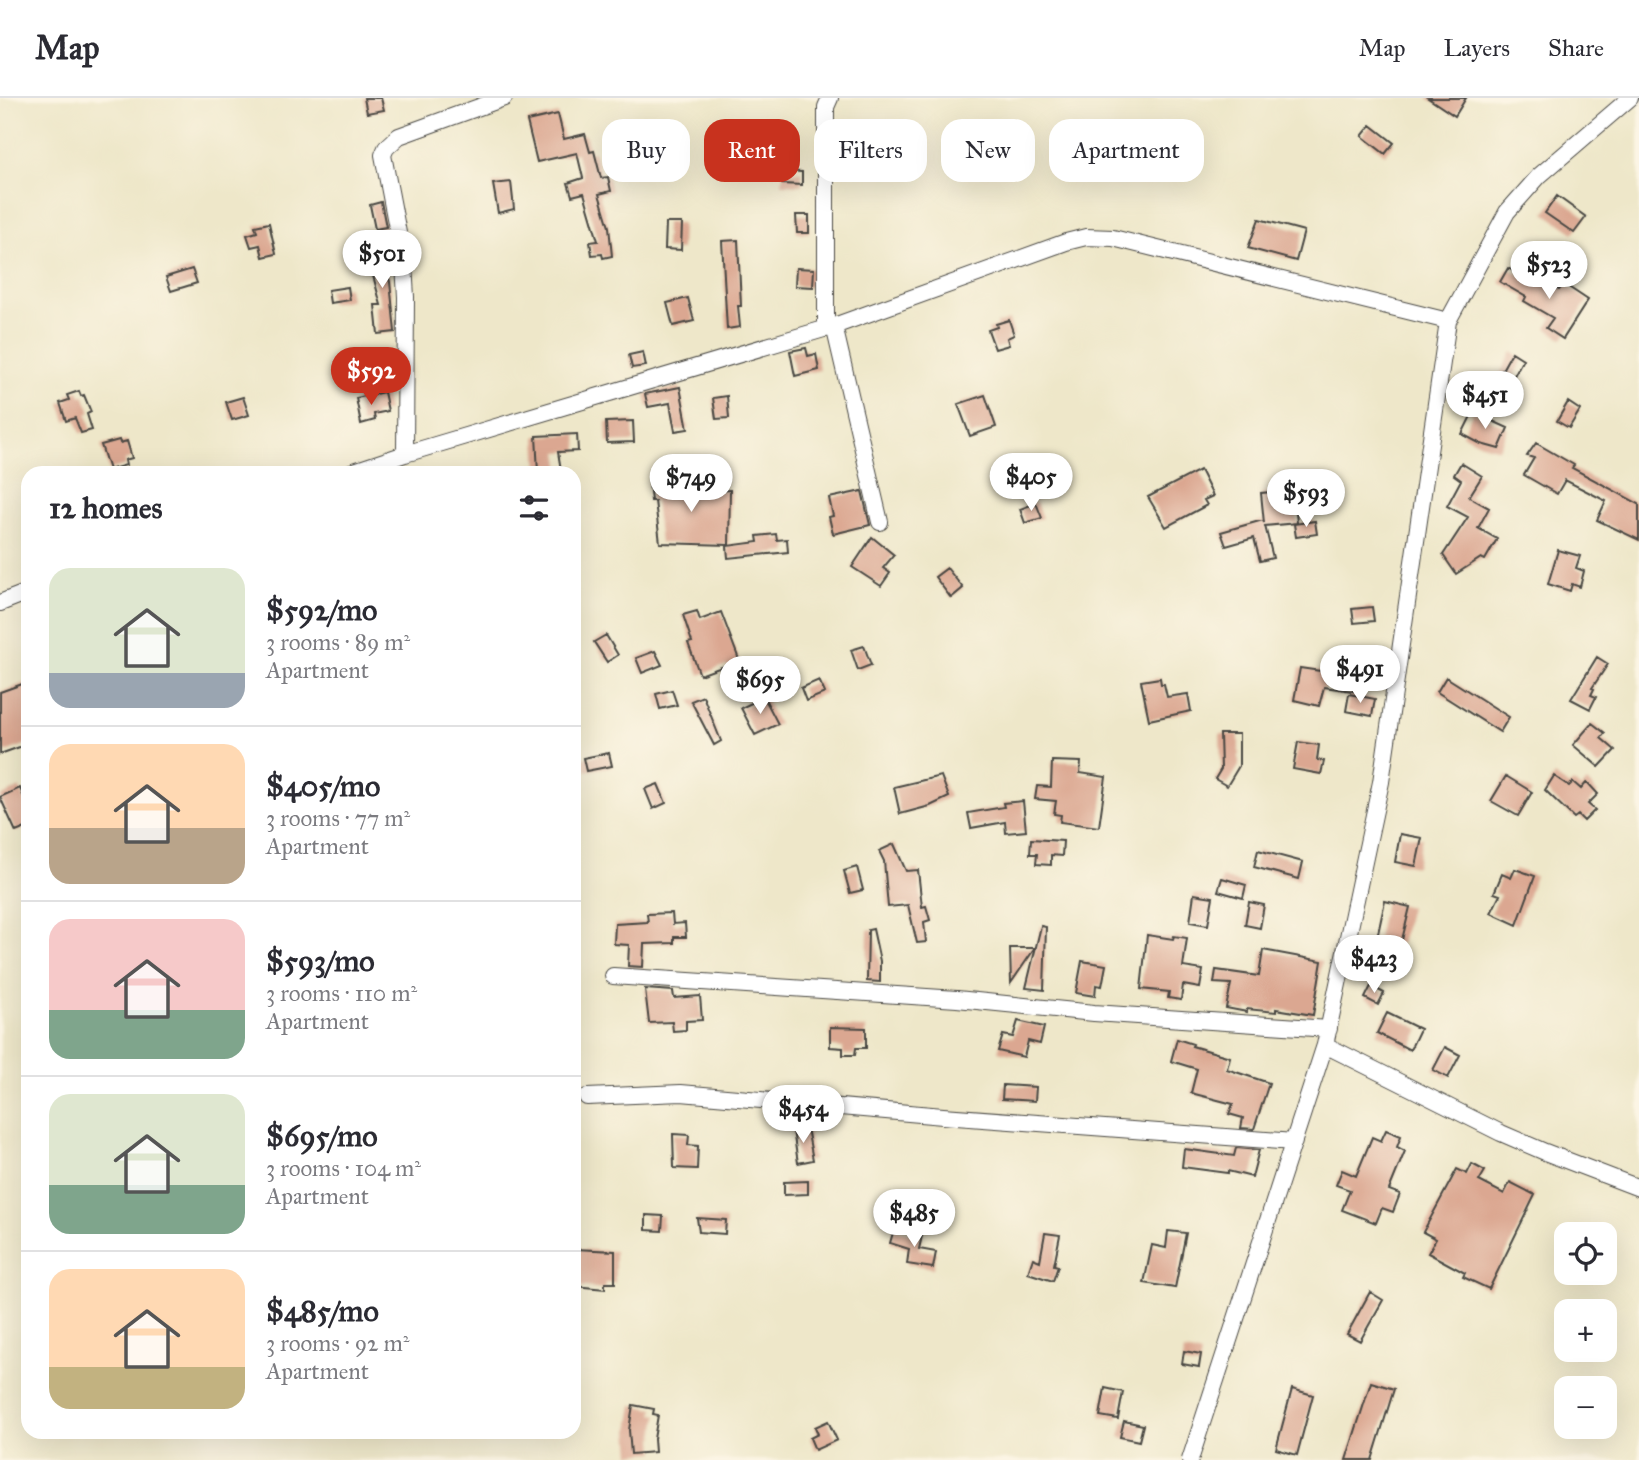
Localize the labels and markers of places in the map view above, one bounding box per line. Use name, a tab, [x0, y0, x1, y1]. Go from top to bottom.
pin: $501	[341, 230, 423, 290]
pin: $523	[1508, 242, 1590, 301]
pin: $592	[330, 348, 412, 407]
pin: $451	[1444, 372, 1526, 431]
pin: $749	[650, 454, 732, 514]
pin: $405	[990, 454, 1072, 513]
pin: $593	[1265, 470, 1347, 529]
pin: $491	[1319, 646, 1401, 705]
pin: $695	[719, 656, 801, 716]
pin: $423	[1333, 936, 1415, 995]
pin: $454	[762, 1086, 844, 1145]
pin: $485	[873, 1190, 955, 1249]

